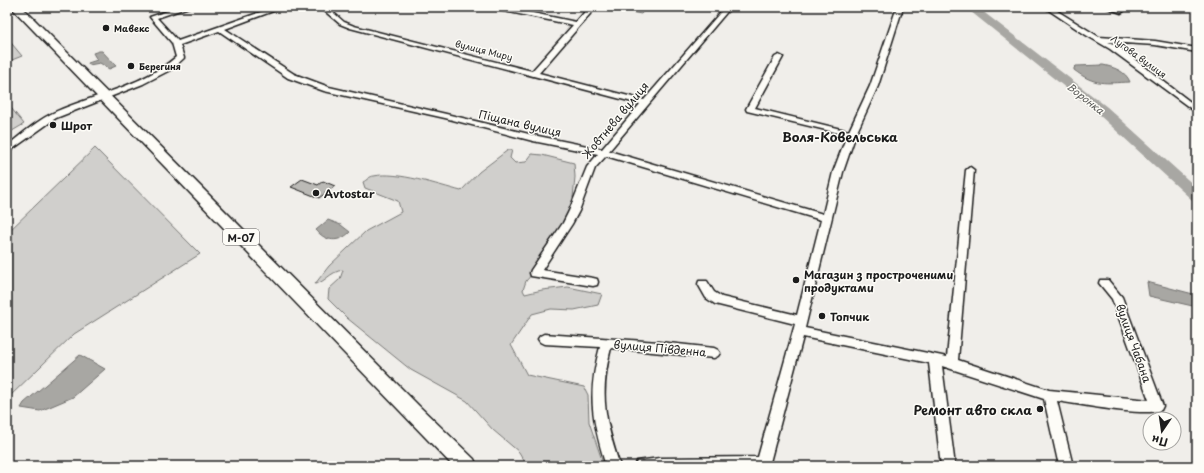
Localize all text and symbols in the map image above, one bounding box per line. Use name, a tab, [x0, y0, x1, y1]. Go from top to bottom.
place label: Мавекс	[114, 21, 150, 35]
marker: Мавекс	[101, 23, 111, 33]
street label: Лугова вулиця	[1108, 31, 1170, 81]
street label: вулиця Миру	[454, 36, 514, 64]
place label: Берегиня	[139, 59, 181, 73]
marker: Берегиня	[126, 61, 136, 71]
street label: Жовтнева вулиця	[578, 78, 652, 162]
water label: Воронка	[1065, 79, 1108, 118]
street label: Піщана вулиця	[477, 105, 563, 141]
place label: Шрот	[61, 117, 93, 134]
marker: Шрот	[48, 120, 58, 130]
district label: Воля-Ковельська	[782, 127, 898, 146]
place label: Avtostar	[324, 185, 375, 202]
marker: Avtostar	[311, 188, 321, 198]
road number: М-07	[223, 229, 259, 245]
place label: Магазин з простроченими продуктами	[804, 266, 953, 296]
marker: Магазин з простроченими продуктами	[791, 275, 801, 285]
street label: вулиця Чабана	[1112, 301, 1156, 385]
place label: Топчик	[830, 308, 870, 325]
marker: Топчик	[817, 311, 827, 321]
street label: вулиця Південна	[613, 335, 707, 361]
place label: Ремонт авто скла	[913, 400, 1032, 419]
marker: Ремонт авто скла	[1035, 404, 1045, 414]
north arrow	[1142, 411, 1182, 451]
text: Пн	[1150, 431, 1169, 451]

